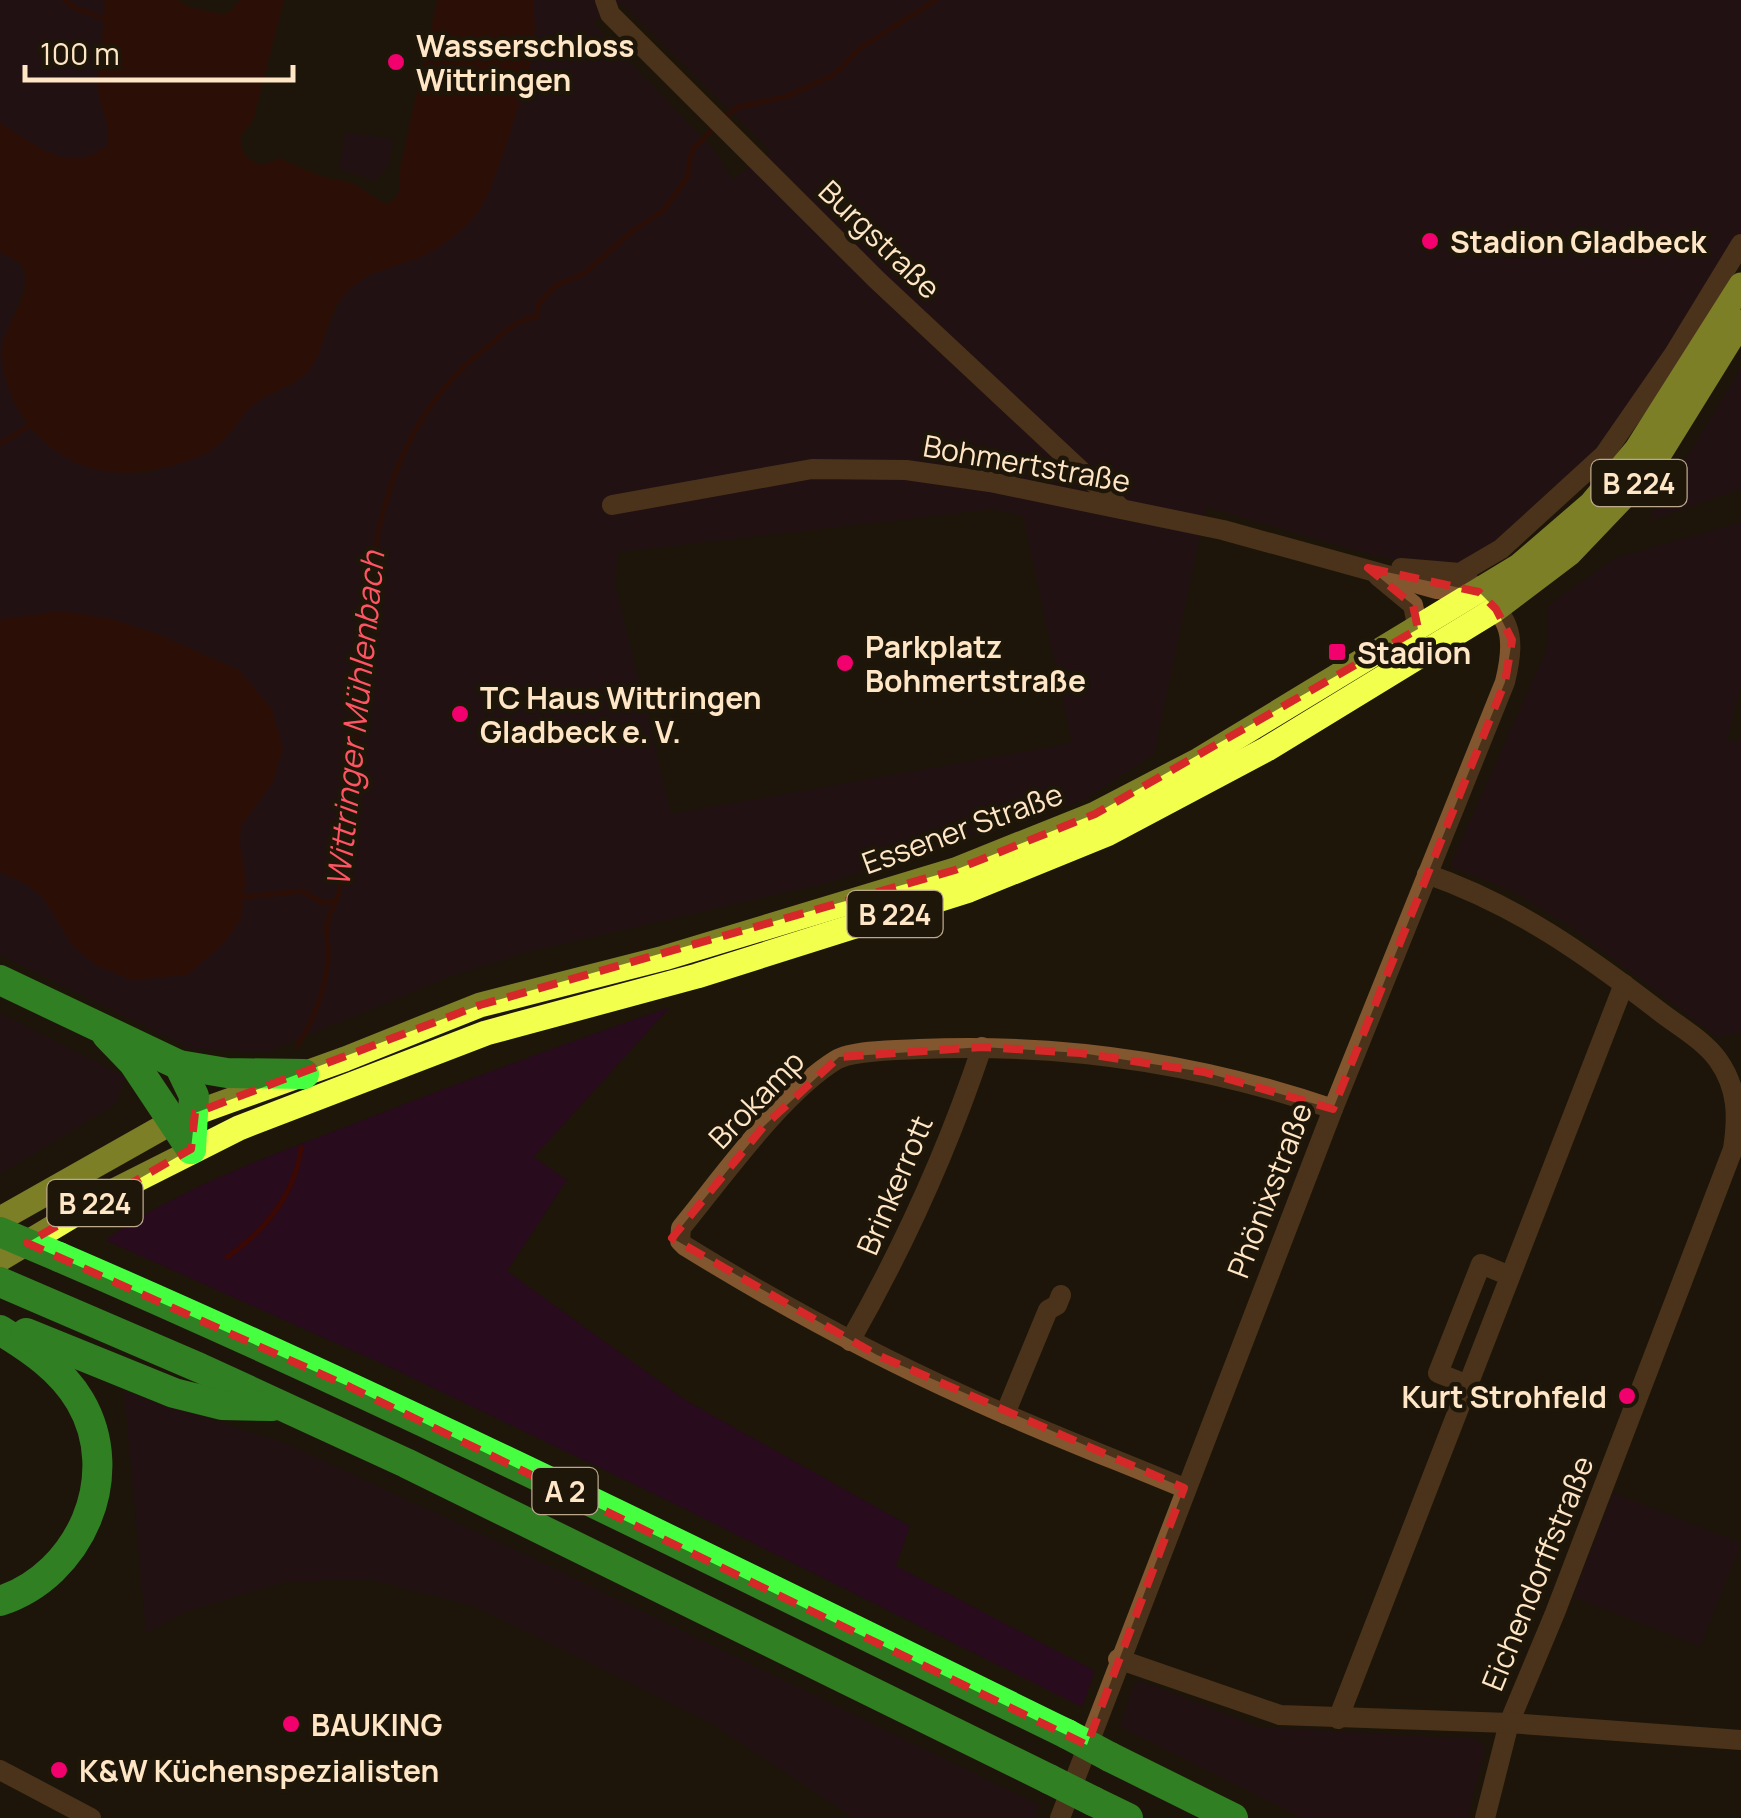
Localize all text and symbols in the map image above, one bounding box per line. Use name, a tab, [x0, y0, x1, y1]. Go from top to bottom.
scale bar	[25, 20, 292, 82]
place label: Wasserschloss Wittringen	[416, 25, 634, 100]
text: 100 m	[40, 33, 120, 74]
marker: Wasserschloss Wittringen	[385, 51, 407, 73]
street label: Burgstraße	[810, 171, 950, 307]
place label: Stadion Gladbeck	[1450, 221, 1707, 262]
marker: Stadion Gladbeck	[1419, 230, 1441, 252]
street label: Bohmertstraße	[920, 425, 1134, 501]
road number: B 224	[1592, 460, 1686, 506]
water label: Wittringer Mühlenbach	[315, 548, 395, 889]
place label: Parkplatz Bohmertstraße	[865, 626, 1086, 701]
place label: Stadion	[1357, 632, 1471, 673]
marker: Stadion	[1326, 641, 1348, 663]
marker: Parkplatz Bohmertstraße	[834, 652, 856, 674]
place label: TC Haus Wittringen Gladbeck e. V.	[480, 677, 762, 752]
marker: TC Haus Wittringen Gladbeck e. V.	[449, 703, 471, 725]
street label: Essener Straße	[856, 773, 1068, 883]
road number: B 224	[848, 891, 942, 937]
street label: Brokamp	[699, 1041, 813, 1157]
street label: Phönixstraße	[1217, 1097, 1321, 1283]
street label: Brinkerrott	[846, 1109, 942, 1261]
road number: B 224	[48, 1180, 142, 1226]
place label: Kurt Strohfeld	[1401, 1376, 1607, 1417]
marker: Kurt Strohfeld	[1616, 1385, 1638, 1407]
street label: Eichendorffstraße	[1471, 1450, 1603, 1696]
road number: A 2	[532, 1468, 598, 1514]
place label: BAUKING	[311, 1704, 442, 1745]
marker: BAUKING	[280, 1713, 302, 1735]
place label: K&W Küchenspezialisten	[79, 1750, 439, 1791]
marker: K&W Küchenspezialisten	[48, 1759, 70, 1781]

